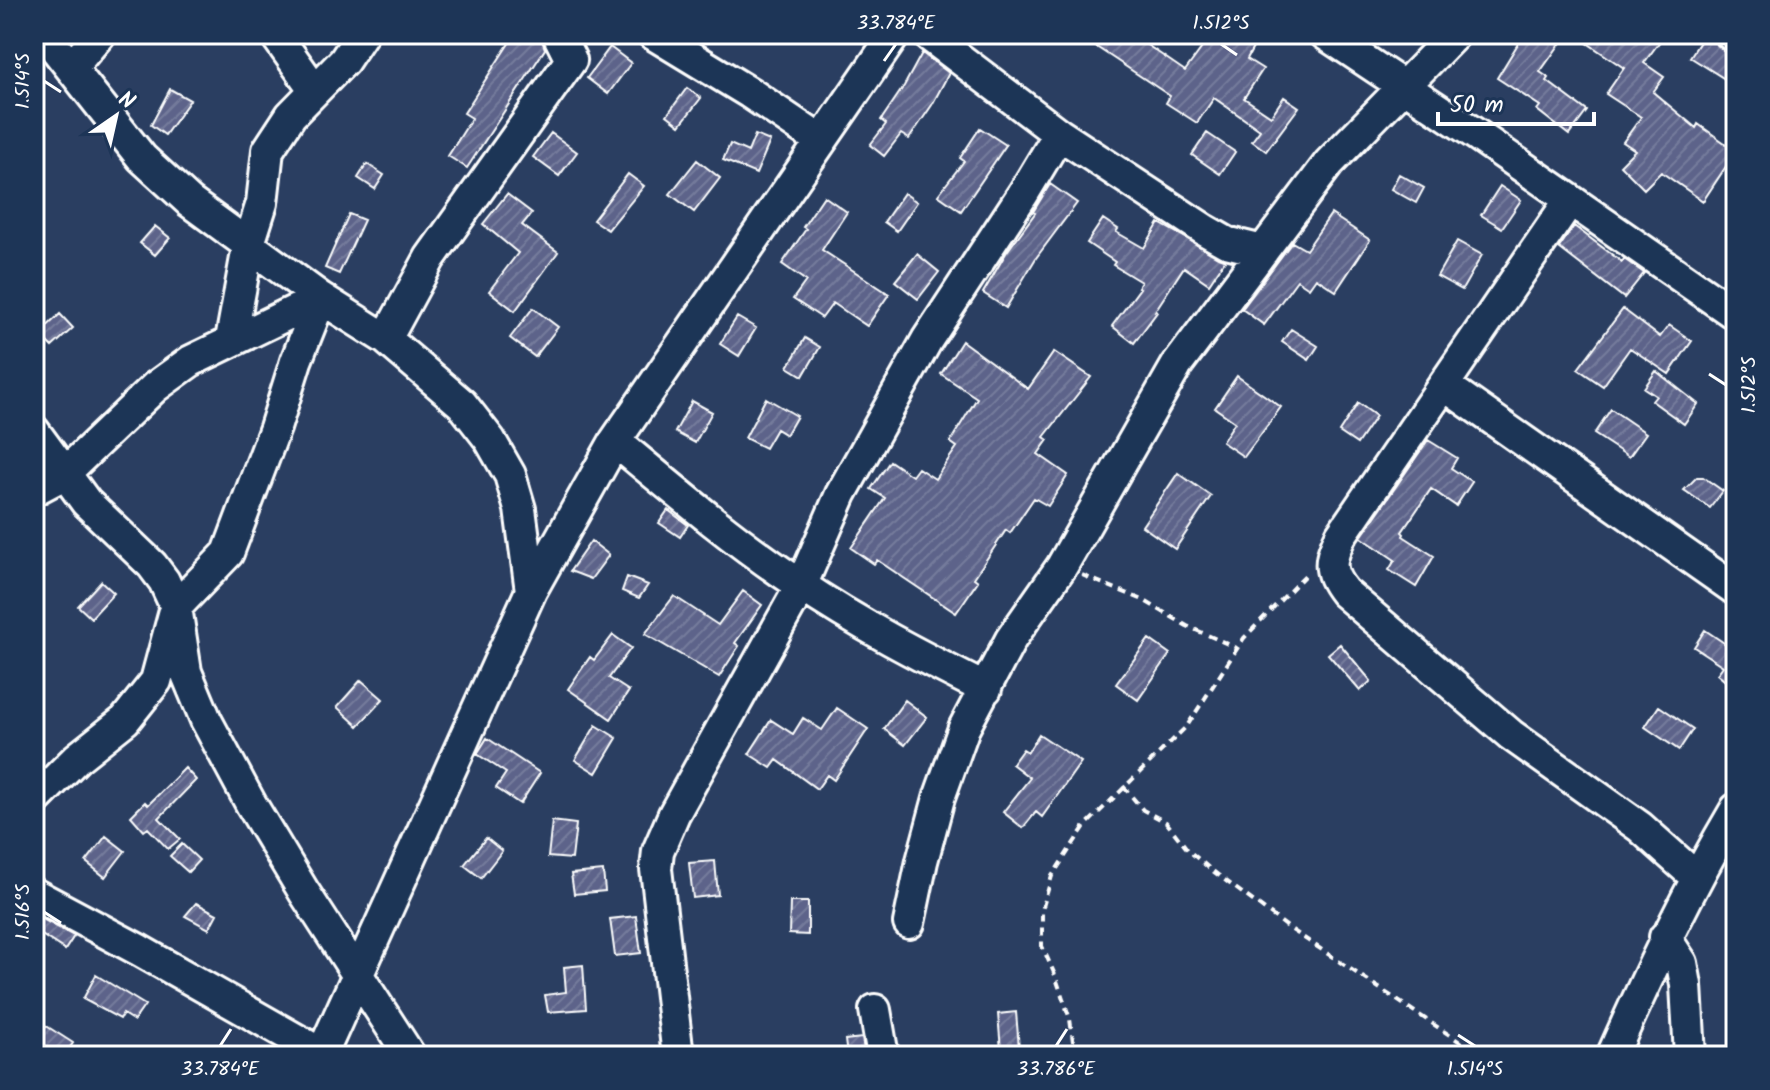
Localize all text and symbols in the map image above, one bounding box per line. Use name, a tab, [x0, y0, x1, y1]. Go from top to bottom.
text: 33.784°E	[857, 8, 936, 40]
text: 1.512°S	[1192, 8, 1250, 40]
text: 1.514°S	[8, 52, 40, 109]
north arrow	[76, 76, 156, 156]
scale bar	[1438, 76, 1594, 126]
text: N	[110, 83, 141, 120]
text: 50 m	[1450, 86, 1504, 125]
text: 1.512°S	[1734, 356, 1766, 414]
text: 1.516°S	[8, 883, 40, 940]
text: 33.784°E	[181, 1054, 260, 1086]
text: 33.786°E	[1017, 1054, 1097, 1086]
text: 1.514°S	[1447, 1054, 1504, 1086]

